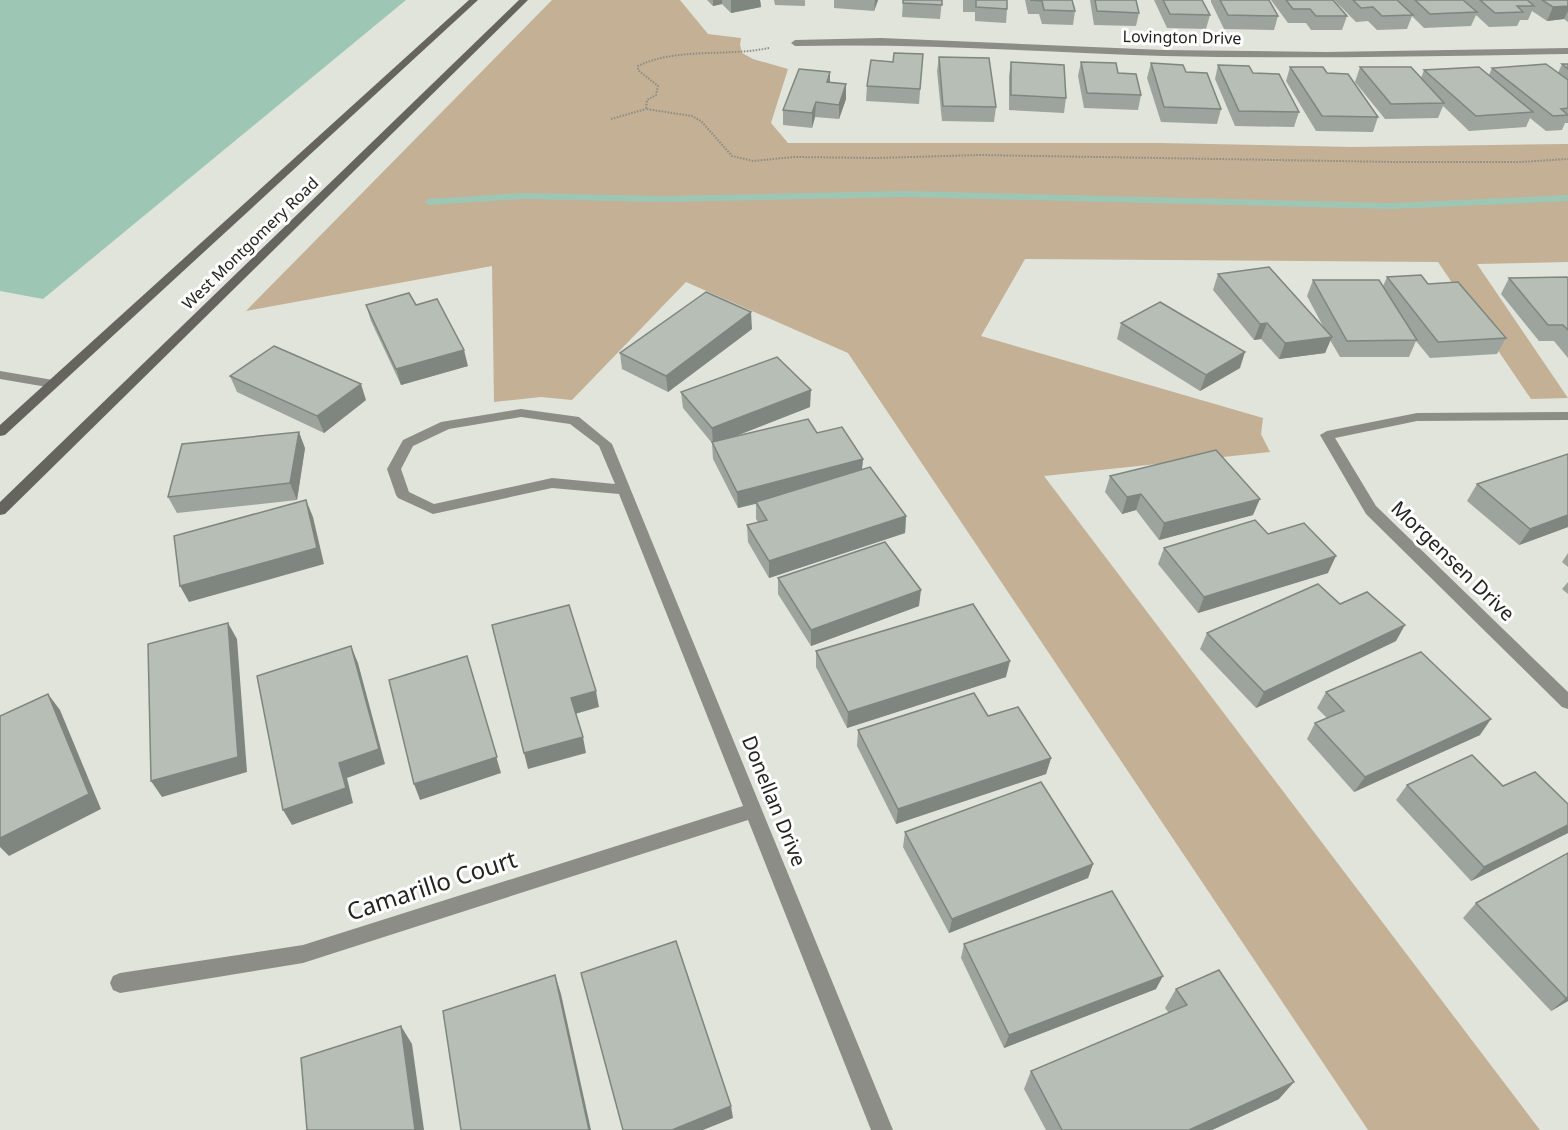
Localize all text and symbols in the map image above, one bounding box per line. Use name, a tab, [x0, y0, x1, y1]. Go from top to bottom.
street label: Lovington Drive	[1122, 25, 1242, 49]
street label: West Montgomery Road	[177, 172, 323, 314]
street label: Morgensen Drive	[1386, 495, 1521, 627]
street label: Donellan Drive	[736, 731, 813, 870]
street label: Camarillo Court	[342, 841, 521, 928]

